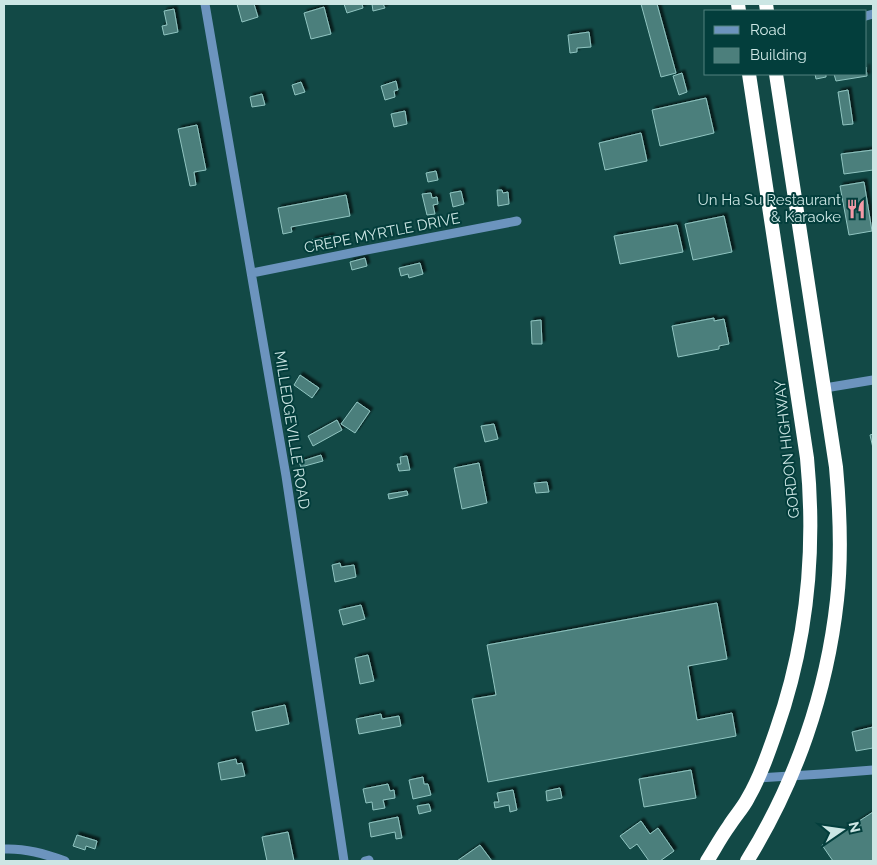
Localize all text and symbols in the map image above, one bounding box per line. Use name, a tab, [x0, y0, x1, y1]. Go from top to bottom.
legend	[704, 10, 867, 75]
text: Road	[750, 21, 786, 39]
text: Building	[750, 46, 807, 64]
place label: Un Ha Su Restaurant & Karaoke	[698, 191, 841, 226]
restaurant icon: Un Ha Su Restaurant & Karaoke	[845, 198, 867, 220]
street label: CREPE MYRTLE DRIVE	[302, 209, 462, 257]
street label: MILLEDGEVILLE ROAD	[271, 350, 313, 511]
street label: GORDON HIGHWAY	[771, 379, 803, 519]
north arrow	[817, 805, 867, 855]
text: N	[846, 820, 864, 834]

